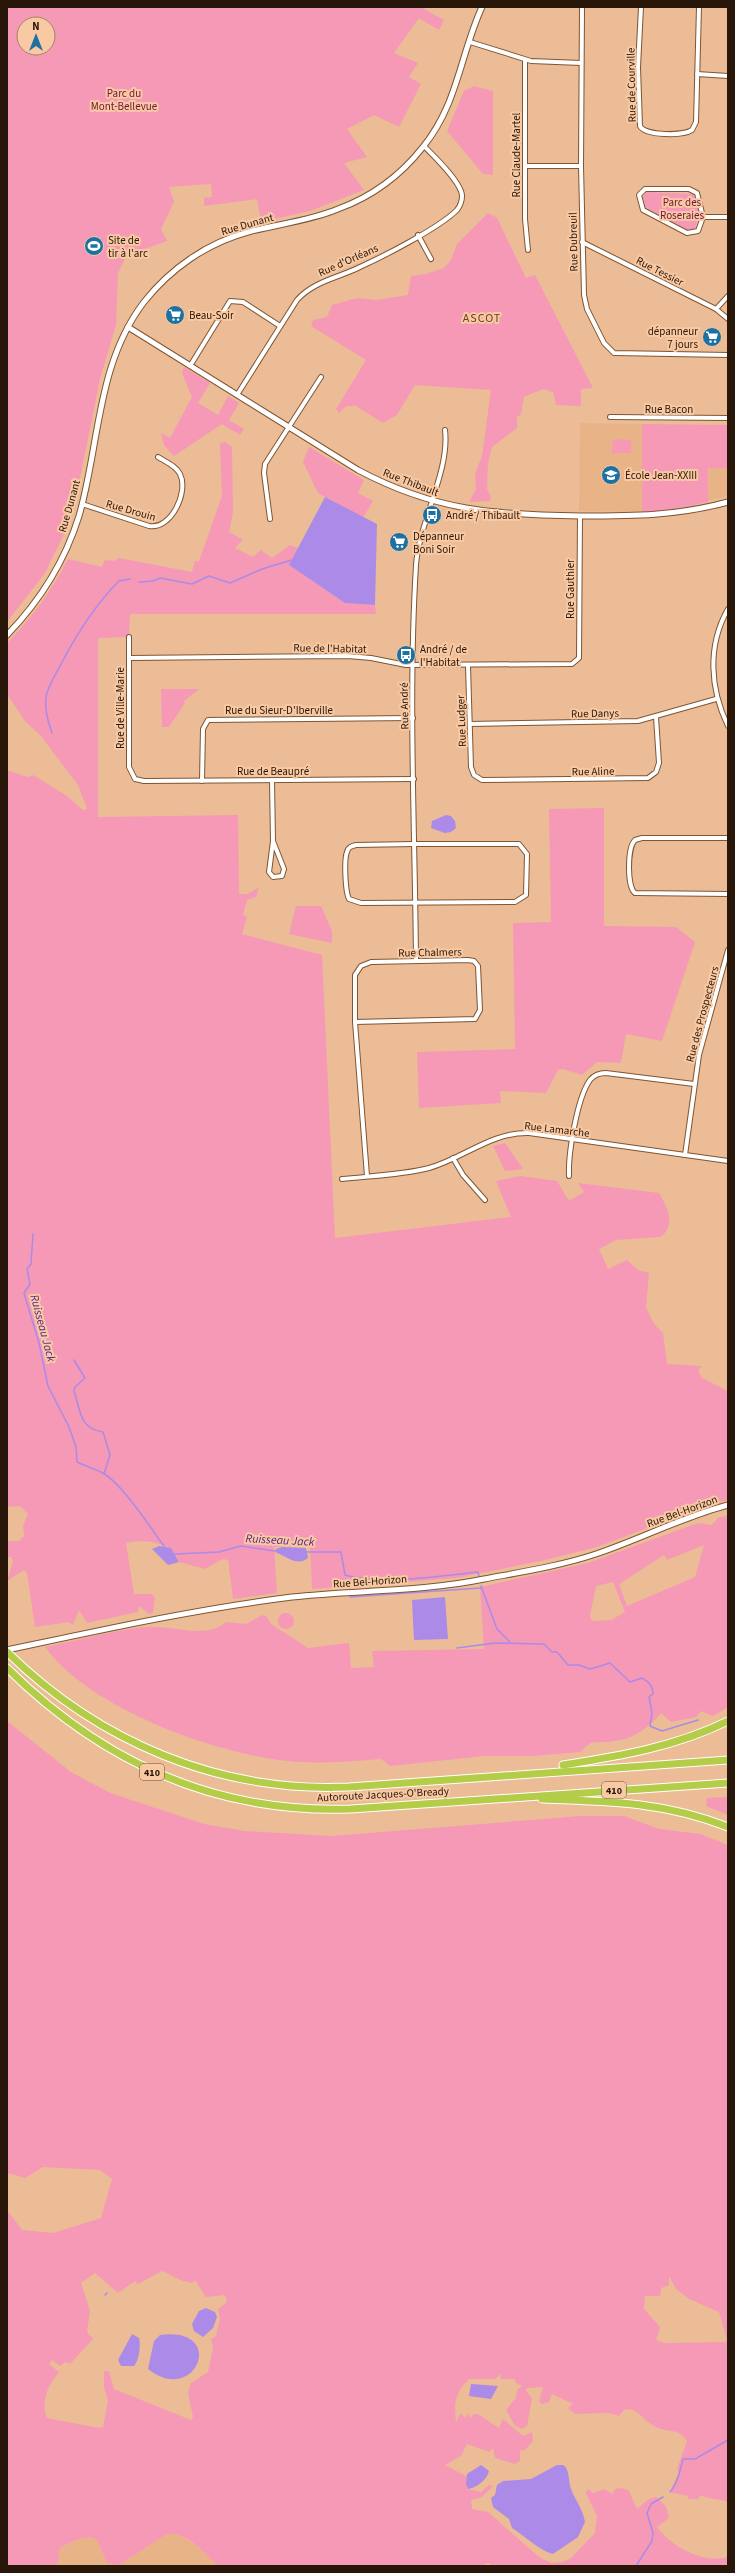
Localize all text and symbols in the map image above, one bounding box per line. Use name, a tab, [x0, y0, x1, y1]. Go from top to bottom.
north arrow	[16, 16, 56, 56]
text: N	[32, 19, 40, 34]
street label: Rue de Courville	[623, 47, 640, 123]
park label: Parc du Mont-Bellevue	[91, 86, 158, 114]
street label: Rue Claude-Martel	[509, 112, 524, 197]
park label: Parc des Roseraies	[660, 195, 704, 223]
street label: Rue Dunant	[219, 210, 275, 239]
street label: Rue Dubreuil	[565, 212, 582, 272]
place label: Site de tir à l'arc	[108, 233, 148, 261]
sports icon: Site de tir à l'arc	[83, 235, 105, 257]
street label: Rue d'Orléans	[316, 240, 381, 280]
street label: Rue Tessier	[633, 253, 686, 290]
supermarket icon: Beau-Soir	[164, 304, 186, 326]
place label: Beau-Soir	[189, 308, 234, 323]
district label: ASCOT	[463, 310, 501, 327]
place label: dépanneur 7 jours	[648, 324, 698, 352]
supermarket icon: dépanneur 7 jours	[701, 326, 723, 348]
street label: Rue Bacon	[645, 402, 693, 417]
school or university icon: École Jean-XXIII	[600, 464, 622, 486]
street label: Rue Thibault	[381, 465, 441, 500]
place label: École Jean-XXIII	[625, 468, 697, 483]
street label: Rue Dunant	[55, 478, 84, 534]
street label: Rue Drouin	[104, 496, 157, 525]
bus stop icon: André / Thibault	[421, 504, 443, 526]
place label: André / Thibault	[446, 508, 520, 523]
place label: Dépanneur Boni Soir	[413, 529, 464, 557]
supermarket icon: Dépanneur Boni Soir	[388, 531, 410, 553]
street label: Rue Gauthier	[563, 559, 578, 619]
street label: Rue de l'Habitat	[293, 640, 367, 657]
place label: André / de l'Habitat	[420, 642, 468, 670]
bus stop icon: André / de l'Habitat	[395, 644, 417, 666]
street label: Rue de Ville-Marie	[113, 666, 128, 749]
street label: Rue André	[397, 682, 412, 730]
street label: Rue Ludger	[453, 695, 470, 747]
street label: Rue du Sieur-D'Iberville	[225, 703, 334, 718]
street label: Rue Danys	[571, 706, 620, 721]
street label: Rue de Beaupré	[237, 764, 310, 779]
street label: Rue Aline	[571, 764, 615, 779]
street label: Rue Chalmers	[398, 944, 462, 961]
street label: Rue des Prospecteurs	[682, 964, 723, 1064]
street label: Rue Lamarche	[523, 1118, 591, 1141]
water label: Ruisseau Jack	[25, 1293, 60, 1364]
street label: Rue Bel-Horizon	[645, 1492, 720, 1531]
water label: Ruisseau Jack	[245, 1530, 315, 1551]
street label: Rue Bel-Horizon	[332, 1571, 408, 1592]
road number: 410	[140, 1764, 164, 1780]
road number: 410	[602, 1782, 626, 1798]
street label: Autoroute Jacques-O'Bready	[317, 1784, 449, 1805]

